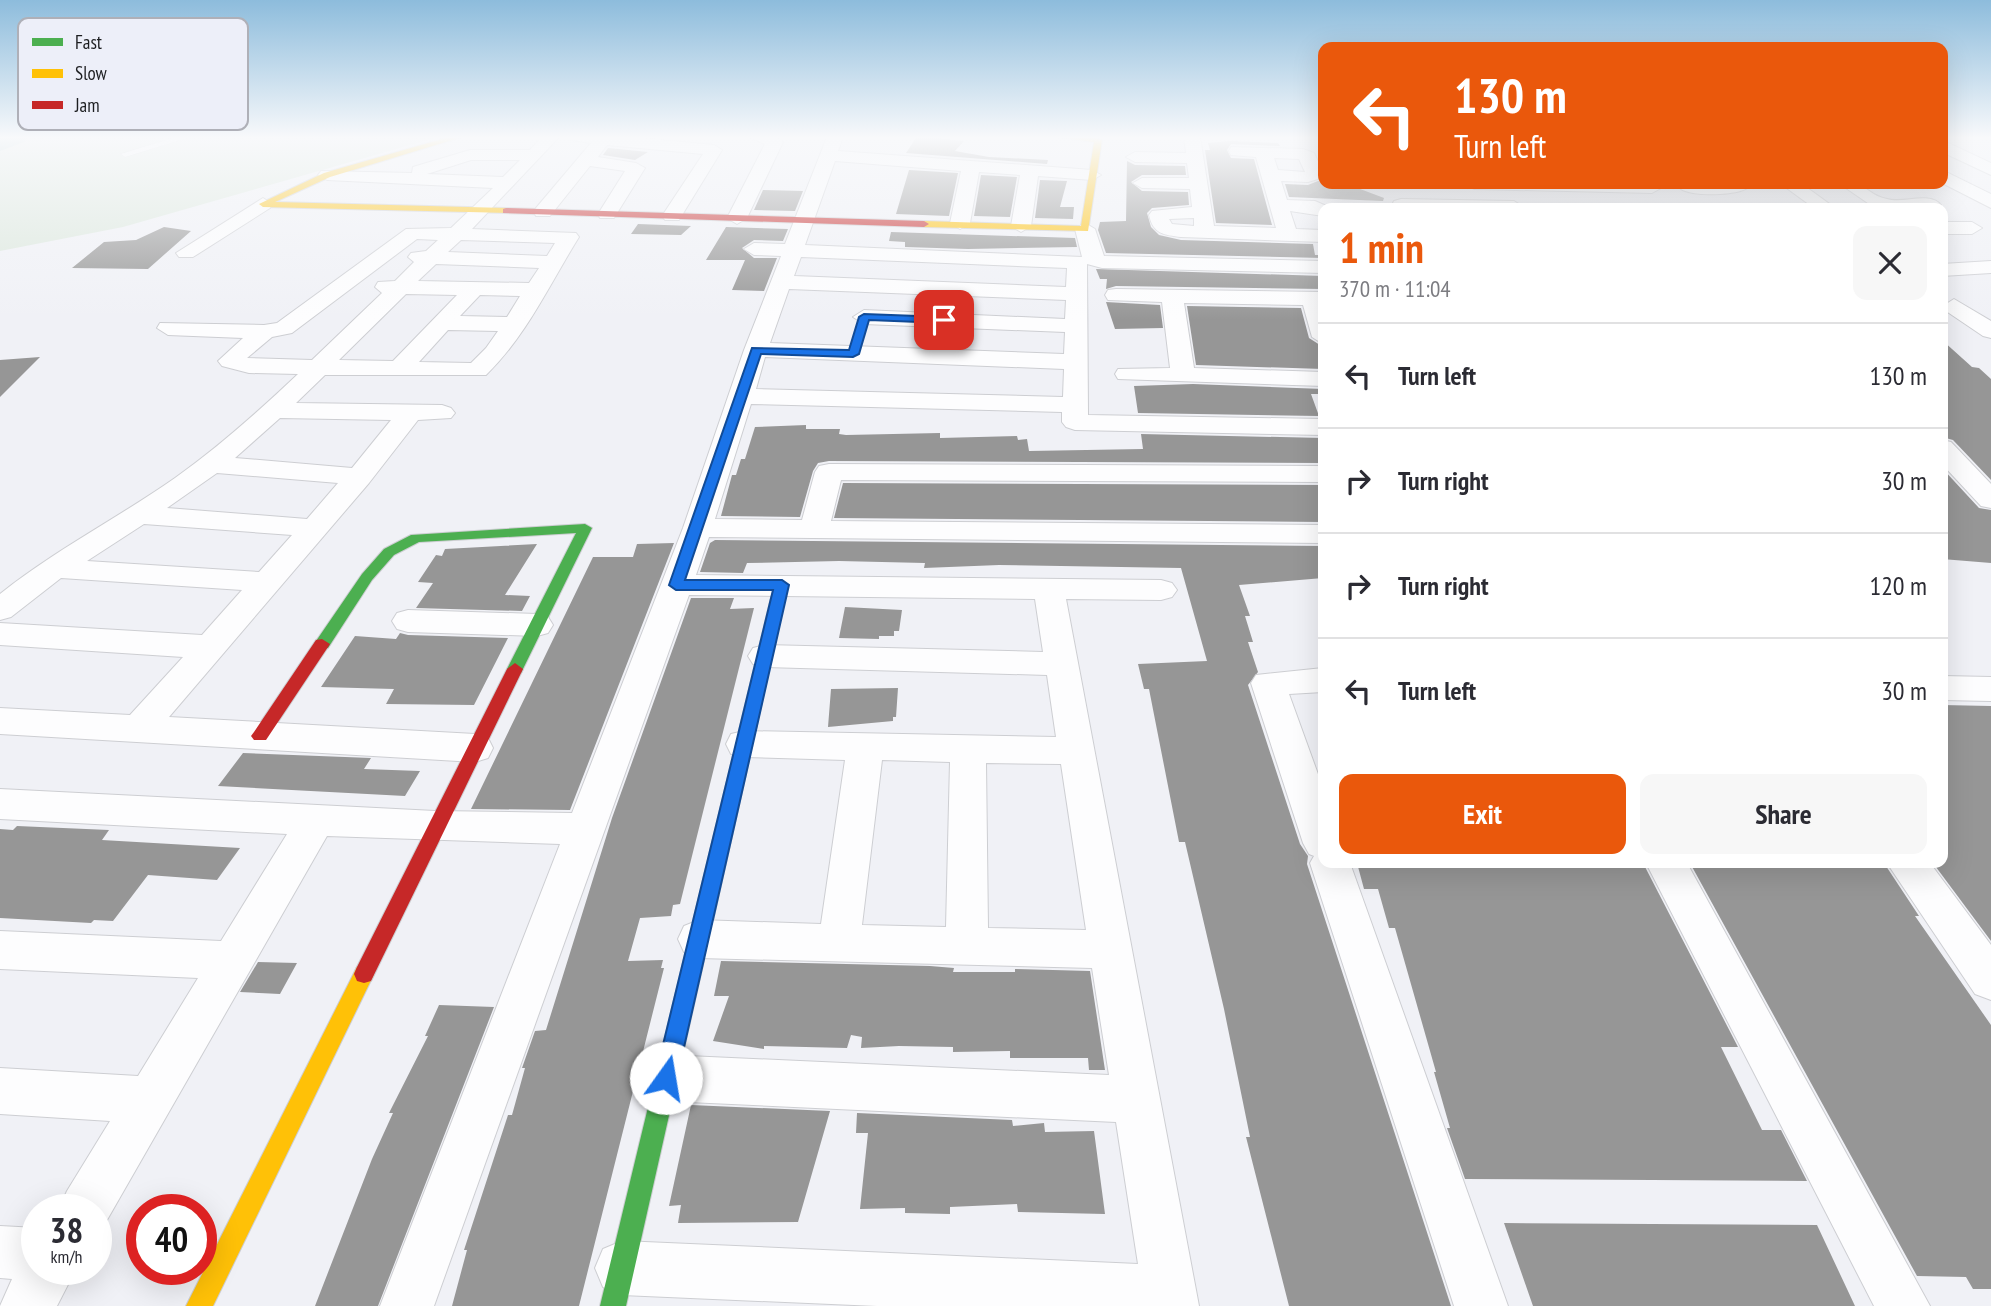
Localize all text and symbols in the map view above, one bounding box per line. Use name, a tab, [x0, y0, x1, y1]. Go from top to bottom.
legend	[18, 18, 248, 130]
text: Fast	[75, 30, 103, 54]
text: Slow	[75, 61, 108, 85]
text: 130 m	[1454, 63, 1567, 127]
icon: left	[1339, 70, 1430, 161]
text: Jam	[74, 93, 100, 117]
text: Turn left	[1454, 125, 1546, 167]
text: 1 min	[1339, 220, 1424, 275]
button: close	[1853, 226, 1927, 300]
text: 370 m · 11:04	[1339, 274, 1451, 303]
pin	[914, 290, 974, 350]
icon: arrive	[925, 301, 963, 339]
icon: left	[1339, 357, 1377, 395]
text: Turn left	[1398, 359, 1476, 392]
text: 130 m	[1869, 359, 1927, 392]
icon: right	[1339, 462, 1377, 500]
text: Turn right	[1398, 464, 1489, 497]
text: 30 m	[1881, 464, 1927, 497]
icon: right	[1339, 567, 1377, 605]
text: Turn right	[1398, 569, 1489, 602]
text: 120 m	[1869, 569, 1927, 602]
icon: left	[1339, 672, 1377, 710]
text: Turn left	[1398, 674, 1476, 707]
text: 30 m	[1881, 674, 1927, 707]
button: Exit	[1339, 774, 1626, 854]
button: Share	[1640, 774, 1927, 854]
position arrow	[629, 1041, 703, 1115]
speed limit sign: 40	[126, 1194, 217, 1285]
text: 38	[50, 1207, 83, 1253]
text: km/h	[51, 1245, 82, 1268]

